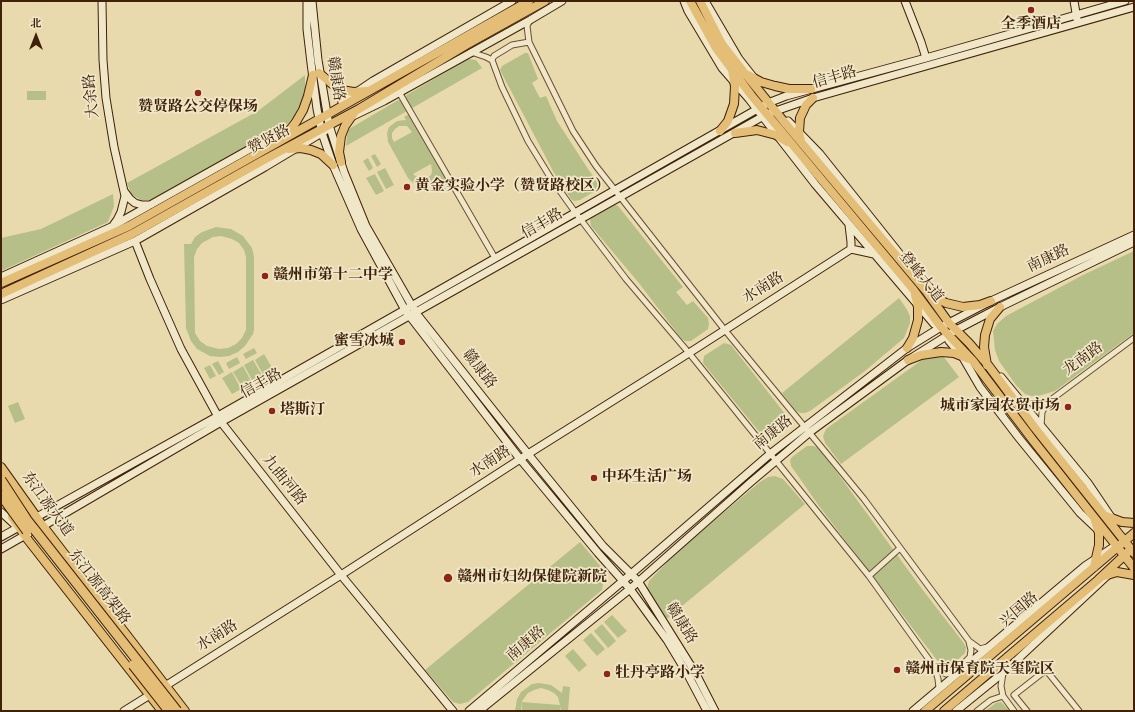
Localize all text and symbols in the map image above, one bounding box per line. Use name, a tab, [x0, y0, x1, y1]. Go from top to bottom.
marker: 全季酒店	[1026, 5, 1036, 15]
north arrow	[16, 16, 56, 56]
text: 北	[31, 16, 42, 32]
place label: 全季酒店	[1001, 16, 1061, 34]
street label: 赣康路	[322, 55, 346, 103]
street label: 信丰路	[811, 64, 859, 94]
street label: 大余路	[82, 73, 104, 119]
marker: 赞贤路公交停保场	[193, 88, 203, 98]
place label: 赞贤路公交停保场	[138, 99, 258, 117]
street label: 赞贤路	[246, 122, 294, 160]
place label: 黄金实验小学（赞贤路校区）	[415, 178, 610, 196]
marker: 黄金实验小学（赞贤路校区）	[402, 182, 412, 192]
street label: 信丰路	[519, 206, 567, 244]
street label: 南康路	[1025, 242, 1073, 278]
street label: 登峰大道	[894, 249, 946, 307]
place label: 赣州市第十二中学	[273, 267, 393, 285]
street label: 水南路	[740, 269, 788, 309]
marker: 赣州市第十二中学	[260, 271, 270, 281]
place label: 蜜雪冰城	[334, 333, 394, 351]
marker: 蜜雪冰城	[397, 337, 407, 347]
street label: 龙南路	[1061, 339, 1107, 381]
street label: 赣康路	[457, 347, 499, 393]
street label: 信丰路	[238, 366, 286, 404]
place label: 城市家园农贸市场	[940, 398, 1060, 416]
place label: 塔斯汀	[280, 402, 325, 420]
marker: 城市家园农贸市场	[1063, 402, 1073, 412]
marker: 塔斯汀	[267, 406, 277, 416]
street label: 南康路	[751, 413, 797, 455]
street label: 水南路	[467, 443, 515, 483]
street label: 九曲河路	[257, 452, 309, 510]
street label: 东江源大道	[17, 469, 75, 541]
place label: 中环生活广场	[602, 469, 692, 487]
marker: 中环生活广场	[589, 473, 599, 483]
street label: 东江源高架路	[63, 547, 133, 629]
place label: 赣州市妇幼保健院新院	[457, 569, 607, 587]
marker: 赣州市妇幼保健院新院	[442, 572, 454, 584]
street label: 兴国路	[997, 590, 1043, 632]
street label: 赣康路	[660, 600, 700, 648]
street label: 水南路	[194, 617, 242, 657]
street label: 南康路	[504, 624, 550, 666]
place label: 赣州市保育院天玺院区	[905, 661, 1055, 679]
place label: 牡丹亭路小学	[615, 665, 705, 683]
marker: 赣州市保育院天玺院区	[892, 665, 902, 675]
marker: 牡丹亭路小学	[602, 669, 612, 679]

